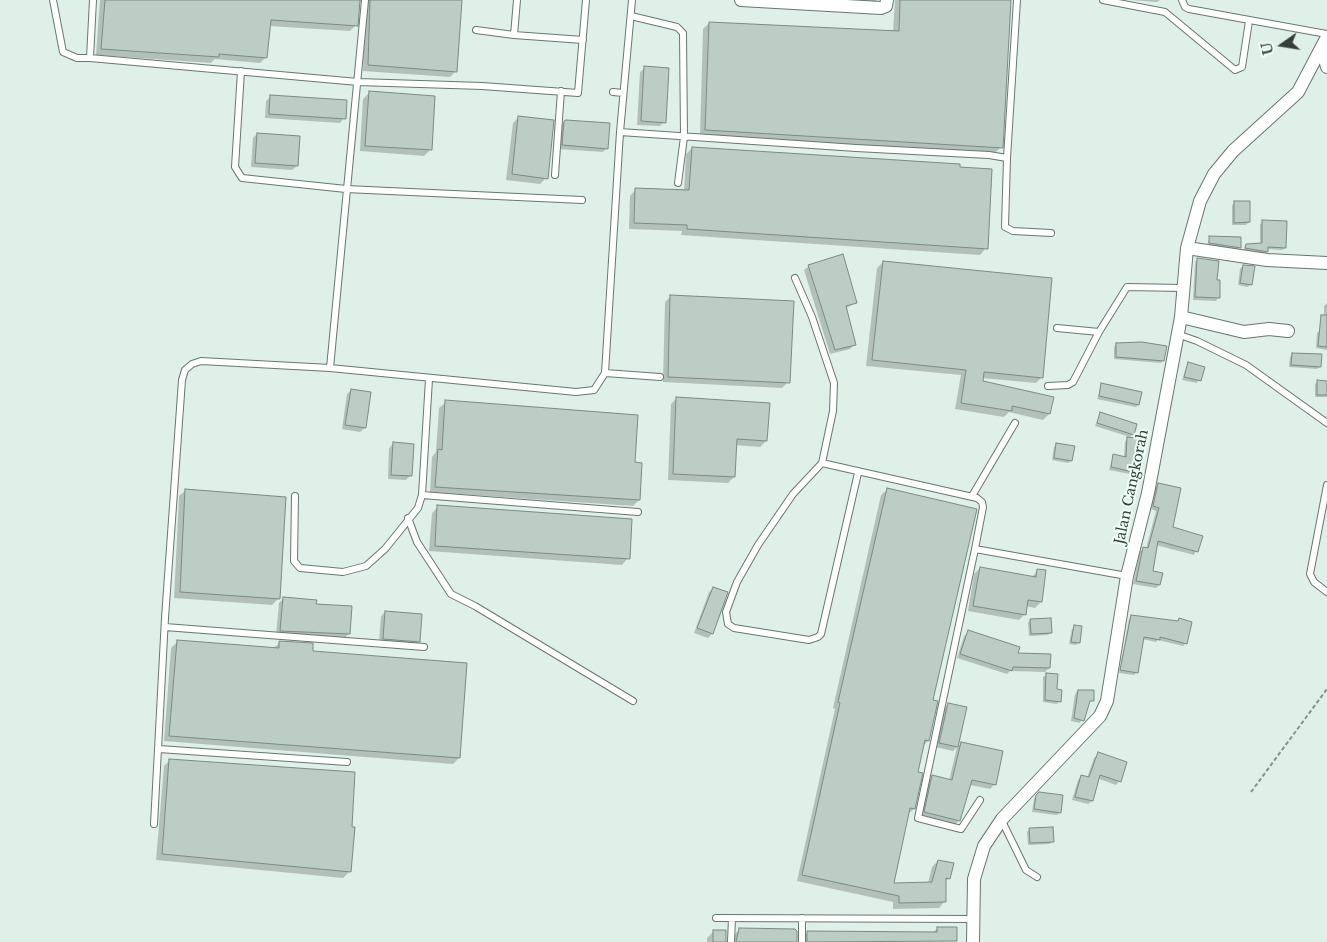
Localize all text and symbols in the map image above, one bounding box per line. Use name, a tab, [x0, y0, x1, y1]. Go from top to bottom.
north arrow	[1257, 20, 1307, 70]
text: U	[1257, 40, 1278, 56]
street label: Jalan Cangkorah	[1112, 428, 1152, 546]

